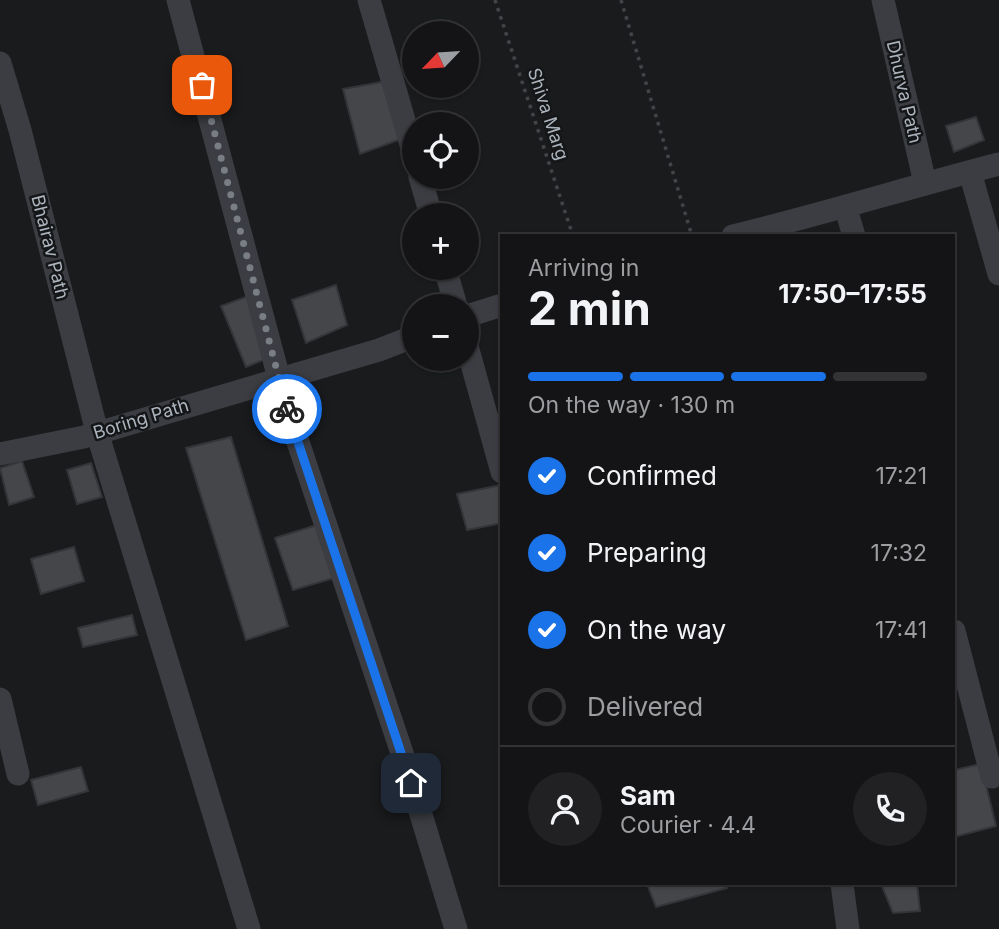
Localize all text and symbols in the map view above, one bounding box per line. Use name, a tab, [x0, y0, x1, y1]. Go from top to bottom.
north arrow	[402, 21, 480, 98]
map controls	[402, 21, 479, 371]
street label: Dhurva Path	[882, 39, 926, 145]
pin	[172, 55, 232, 115]
street label: Shiva Marg	[524, 65, 573, 163]
icon: bag	[183, 66, 221, 104]
button: locate	[402, 112, 479, 189]
street label: Bhairav Path	[27, 193, 74, 301]
button: +	[402, 203, 479, 280]
text: Arriving in	[528, 254, 639, 282]
text: 17:50–17:55	[778, 278, 927, 309]
text: 2 min	[528, 280, 651, 336]
button: −	[402, 294, 479, 371]
courier	[252, 374, 322, 444]
icon: bike	[268, 390, 306, 428]
text: On the way · 130 m	[528, 391, 735, 419]
street label: Boring Path	[91, 394, 191, 443]
icon: check	[528, 457, 566, 495]
text: Confirmed	[587, 460, 717, 491]
text: 17:21	[875, 462, 927, 490]
icon: check	[528, 534, 566, 572]
text: Preparing	[587, 537, 707, 568]
text: 17:32	[871, 539, 927, 567]
icon: check	[528, 611, 566, 649]
text: On the way	[587, 614, 726, 645]
text: 17:41	[875, 616, 927, 644]
text: Delivered	[587, 691, 703, 722]
pin	[381, 753, 441, 813]
icon: home	[392, 764, 430, 802]
button: person	[528, 772, 602, 846]
button: phone	[853, 772, 927, 846]
text: Sam	[620, 780, 676, 811]
text: Courier · 4.4	[620, 811, 756, 839]

